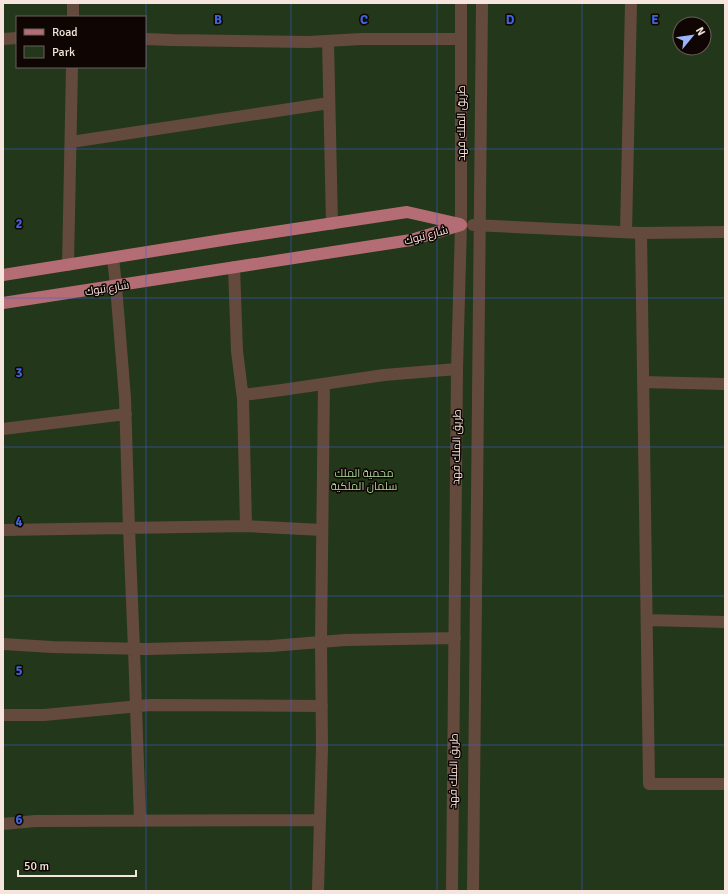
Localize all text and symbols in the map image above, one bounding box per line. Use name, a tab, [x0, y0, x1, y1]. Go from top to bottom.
text: B	[214, 12, 222, 28]
text: C	[360, 12, 368, 28]
text: D	[506, 12, 515, 28]
text: E	[651, 12, 659, 28]
legend	[16, 16, 146, 68]
north arrow	[672, 16, 712, 56]
text: Road	[52, 25, 78, 40]
text: N	[693, 25, 708, 38]
text: Park	[52, 45, 75, 60]
street label: طريق الملك فهد	[455, 85, 468, 161]
text: 2	[15, 216, 23, 232]
street label: شارع تبوك	[403, 223, 450, 249]
street label: شارع تبوك	[84, 279, 130, 299]
text: 3	[15, 365, 23, 381]
street label: طريق الملك فهد	[449, 409, 464, 485]
park label: محمية الملك سلمان الملكية	[331, 467, 397, 493]
text: 4	[15, 514, 23, 530]
text: 5	[15, 663, 23, 679]
street label: طريق الملك فهد	[446, 733, 461, 809]
text: 6	[15, 812, 23, 828]
scale bar	[18, 852, 136, 878]
text: 50 m	[24, 859, 49, 874]

